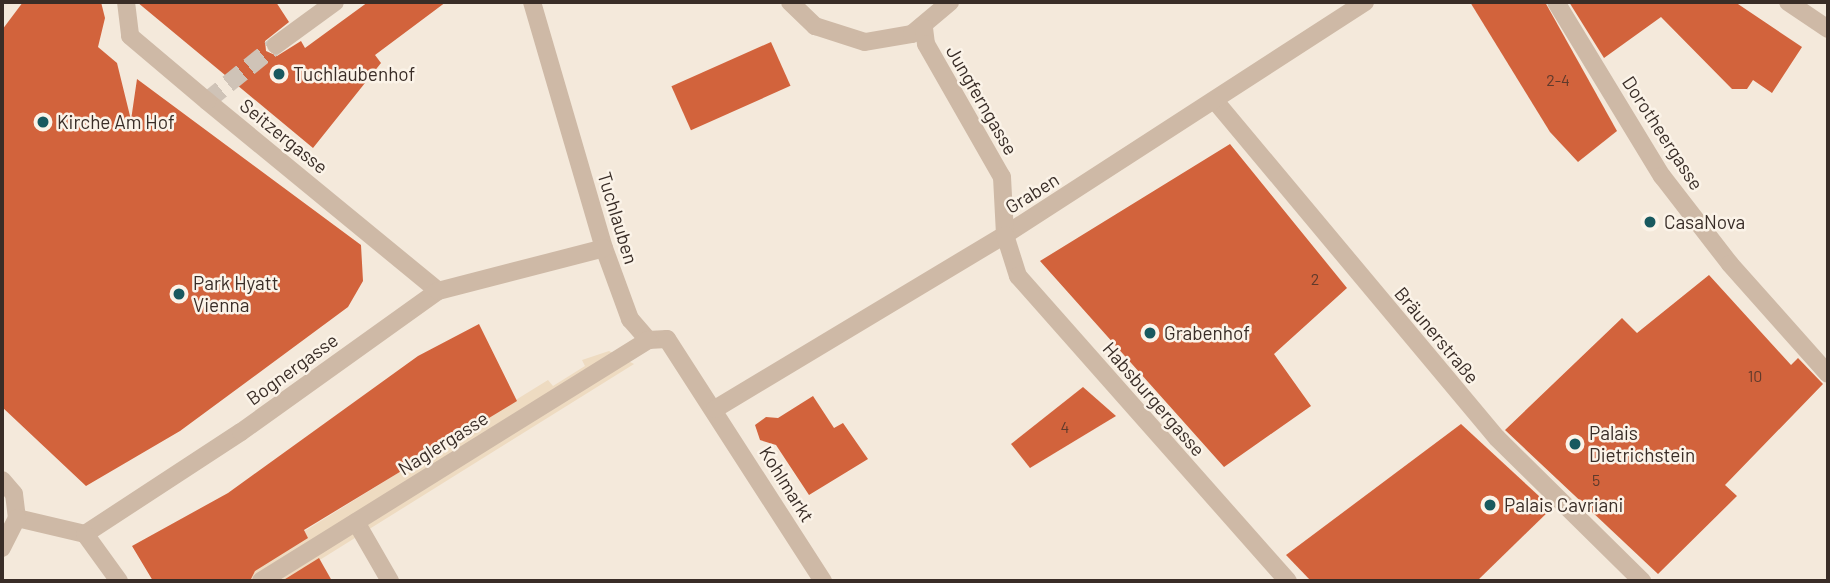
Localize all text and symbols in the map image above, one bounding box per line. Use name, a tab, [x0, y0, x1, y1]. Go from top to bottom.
street label: Jungferngasse	[941, 41, 1023, 159]
place label: Tuchlaubenhof	[293, 63, 415, 85]
marker: Tuchlaubenhof	[271, 66, 287, 82]
house number: 2-4	[1546, 70, 1570, 90]
street label: Dorotheergasse	[1618, 72, 1708, 194]
street label: Seitzergasse	[236, 94, 332, 178]
place label: Kirche Am Hof	[57, 111, 175, 133]
marker: Kirche Am Hof	[35, 114, 51, 130]
street label: Graben	[1001, 168, 1063, 218]
street label: Tuchlauben	[593, 169, 643, 267]
place label: CasaNova	[1664, 211, 1745, 233]
marker: CasaNova	[1642, 214, 1658, 230]
house number: 2	[1311, 269, 1319, 289]
place label: Park Hyatt Vienna	[193, 272, 279, 316]
street label: Bräunerstraße	[1390, 282, 1484, 388]
marker: Park Hyatt Vienna	[171, 286, 187, 302]
place label: Grabenhof	[1164, 322, 1250, 344]
marker: Grabenhof	[1142, 325, 1158, 341]
street label: Bognergasse	[242, 328, 342, 410]
street label: Habsburgergasse	[1098, 337, 1210, 461]
house number: 10	[1748, 366, 1762, 386]
street label: Naglergasse	[394, 406, 492, 480]
house number: 4	[1061, 417, 1069, 437]
place label: Palais Dietrichstein	[1589, 422, 1695, 466]
marker: Palais Dietrichstein	[1567, 436, 1583, 452]
street label: Kohlmarkt	[755, 442, 819, 526]
house number: 5	[1592, 470, 1600, 490]
place label: Palais Cavriani	[1504, 494, 1623, 516]
marker: Palais Cavriani	[1482, 497, 1498, 513]

